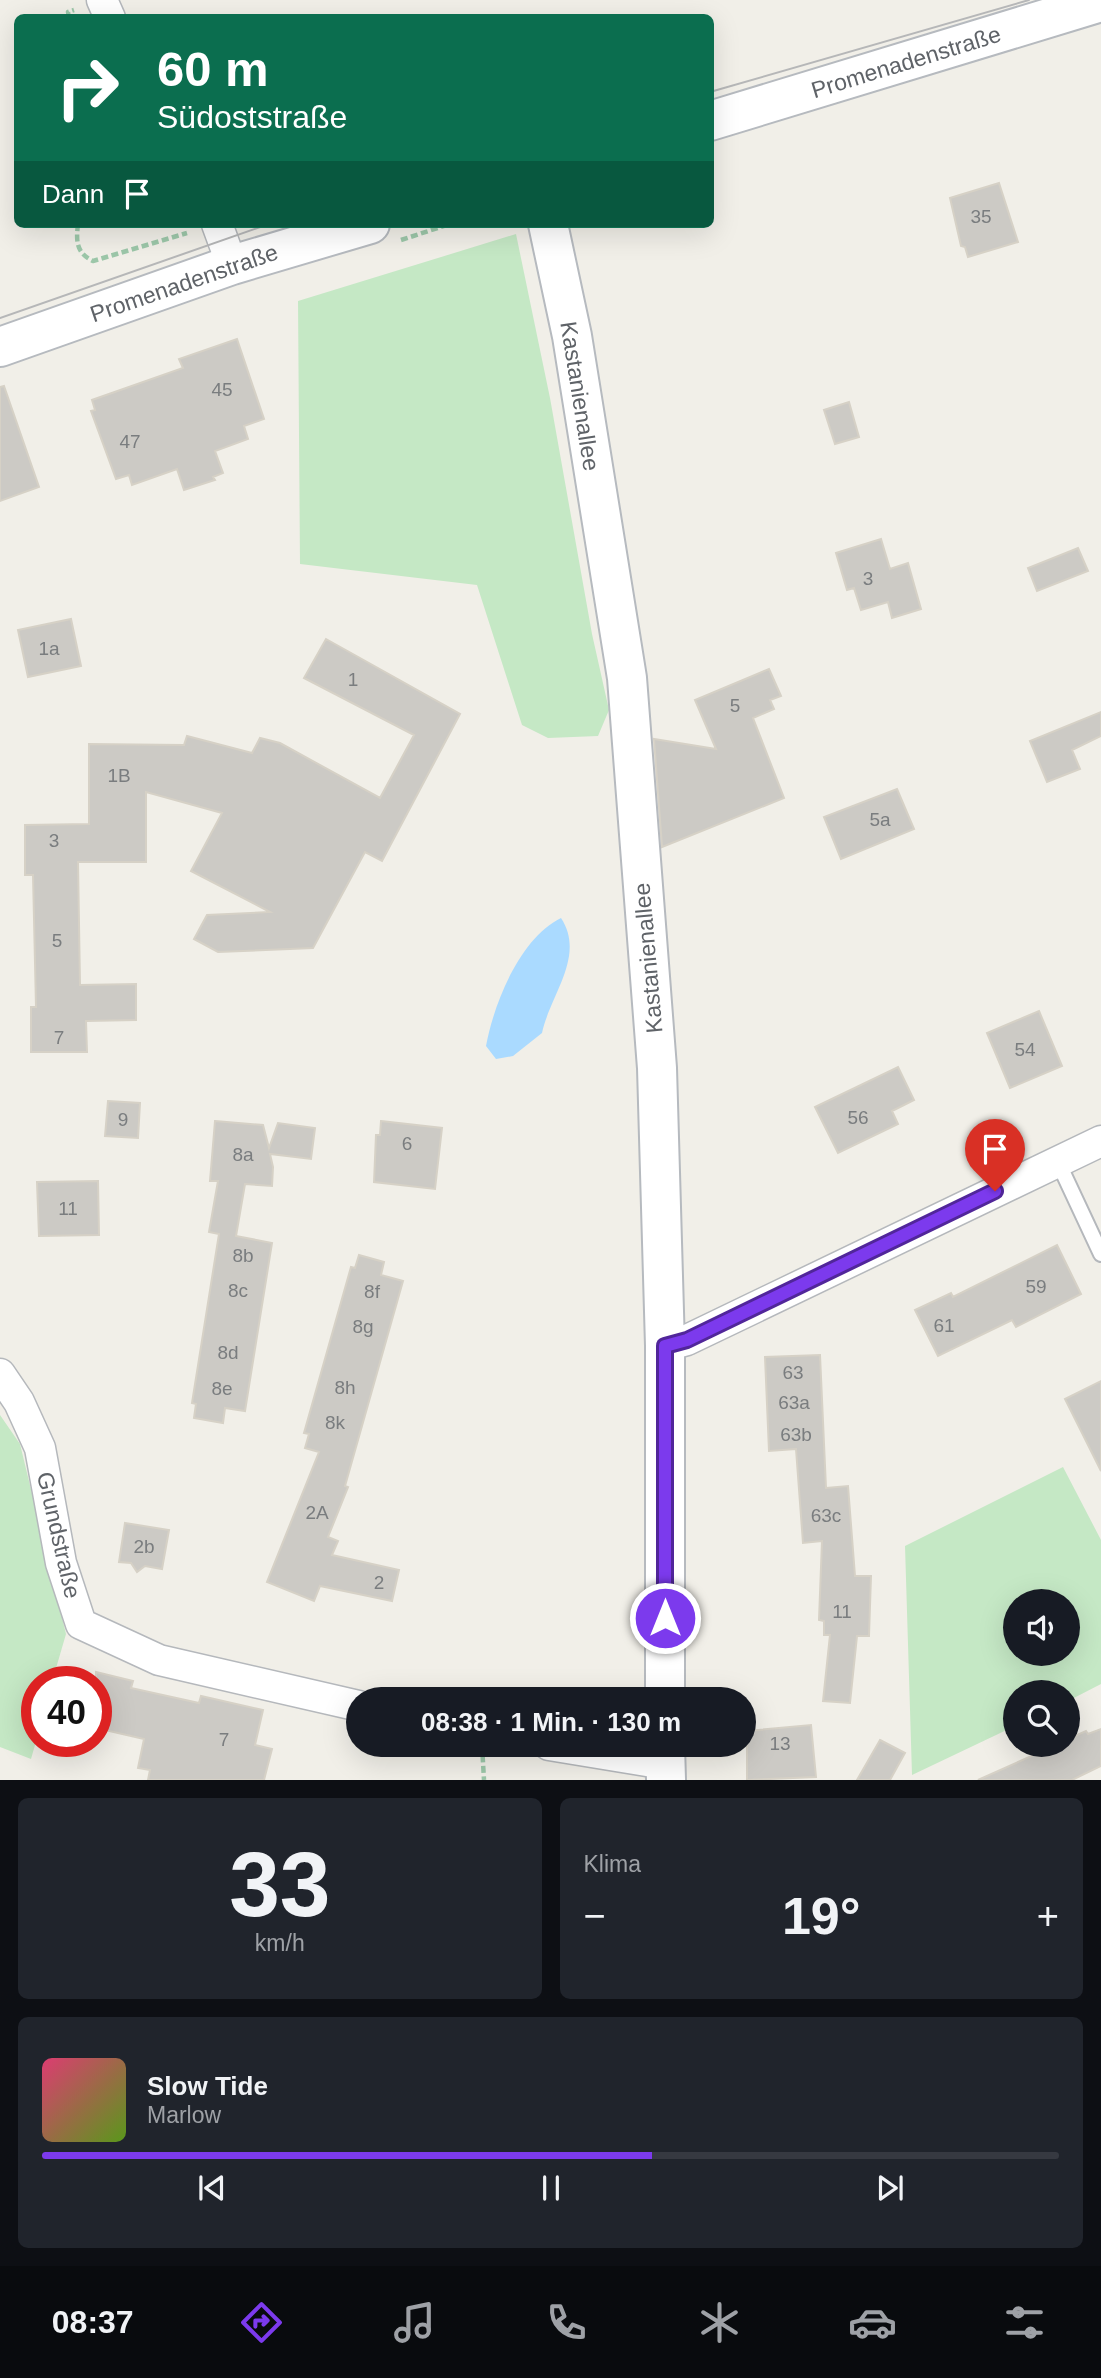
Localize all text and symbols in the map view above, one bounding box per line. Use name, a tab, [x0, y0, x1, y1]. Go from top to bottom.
street label: Promenadenstraße	[808, 21, 1004, 103]
icon: right	[42, 42, 133, 133]
text: 60 m	[157, 42, 269, 96]
text: Südoststraße	[157, 99, 347, 135]
icon: arrive	[118, 175, 156, 213]
text: Dann	[42, 179, 104, 209]
house number: 35	[970, 206, 992, 227]
street label: Promenadenstraße	[87, 239, 281, 327]
street label: Kastanienallee	[555, 319, 605, 473]
house number: 45	[211, 379, 233, 400]
house number: 47	[119, 431, 141, 452]
house number: 3	[863, 568, 873, 589]
house number: 1a	[38, 638, 60, 659]
house number: 1	[348, 669, 358, 690]
house number: 5	[730, 695, 740, 716]
house number: 1B	[107, 765, 131, 786]
house number: 5a	[869, 809, 891, 830]
house number: 3	[49, 830, 59, 851]
street label: Kastanienallee	[628, 882, 668, 1034]
house number: 5	[52, 930, 62, 951]
house number: 7	[54, 1027, 64, 1048]
house number: 54	[1014, 1039, 1036, 1060]
house number: 56	[847, 1107, 869, 1128]
house number: 9	[118, 1109, 128, 1130]
pin	[965, 1119, 1025, 1191]
icon: arrive	[976, 1130, 1014, 1168]
house number: 6	[402, 1133, 412, 1154]
house number: 8a	[232, 1144, 254, 1165]
house number: 11	[58, 1198, 78, 1219]
house number: 8b	[232, 1245, 254, 1266]
house number: 59	[1025, 1276, 1047, 1297]
house number: 8c	[228, 1280, 248, 1301]
house number: 8f	[364, 1281, 381, 1302]
house number: 61	[933, 1315, 955, 1336]
house number: 8g	[352, 1316, 374, 1337]
house number: 8d	[217, 1342, 239, 1363]
house number: 63	[782, 1362, 804, 1383]
house number: 8h	[334, 1377, 356, 1398]
house number: 8e	[211, 1378, 233, 1399]
house number: 63a	[778, 1392, 810, 1413]
house number: 8k	[325, 1412, 346, 1433]
house number: 63b	[780, 1424, 812, 1445]
street label: Grundstraße	[32, 1469, 86, 1601]
house number: 2A	[305, 1502, 329, 1523]
house number: 63c	[811, 1505, 841, 1526]
house number: 2b	[133, 1536, 155, 1557]
house number: 2	[374, 1572, 384, 1593]
position arrow	[628, 1581, 702, 1655]
map controls	[1003, 1589, 1080, 1757]
button: sound	[1003, 1589, 1080, 1666]
house number: 11	[832, 1601, 852, 1622]
speed limit sign: 40	[21, 1666, 112, 1757]
button: search	[1003, 1680, 1080, 1757]
text: 08:38 · 1 Min. · 130 m	[421, 1707, 681, 1737]
house number: 7	[219, 1729, 229, 1750]
house number: 13	[769, 1733, 791, 1754]
text: 33	[229, 1834, 330, 1935]
text: Klima	[584, 1851, 641, 1877]
text: 19°	[782, 1887, 861, 1945]
text: −	[584, 1895, 606, 1937]
text: +	[1037, 1895, 1059, 1937]
text: km/h	[255, 1930, 305, 1956]
text: Slow Tide	[147, 2071, 268, 2101]
text: Marlow	[147, 2102, 221, 2128]
icon: previous	[193, 2169, 231, 2207]
icon: pause	[532, 2169, 570, 2207]
icon: next	[871, 2169, 909, 2207]
icon: directions	[237, 2298, 286, 2347]
icon: music	[390, 2298, 439, 2347]
icon: phone	[542, 2298, 591, 2347]
icon: climate	[695, 2298, 744, 2347]
icon: car	[848, 2298, 897, 2347]
icon: filters	[1000, 2298, 1049, 2347]
text: 08:37	[52, 2304, 134, 2340]

